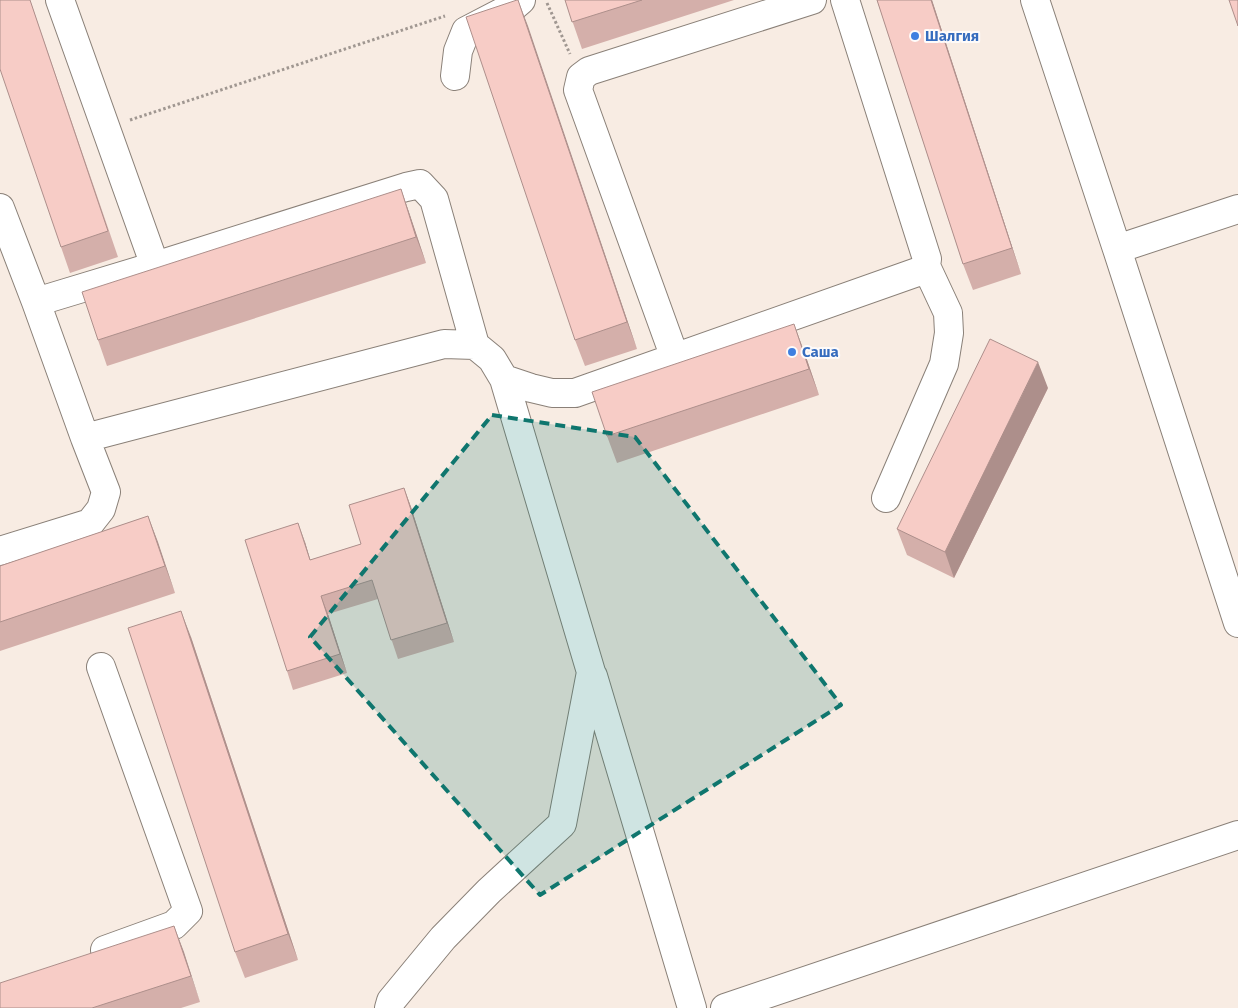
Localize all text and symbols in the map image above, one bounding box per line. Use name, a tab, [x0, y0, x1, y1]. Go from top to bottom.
place label: Шалгия	[925, 27, 979, 45]
marker: Шалгия	[909, 30, 921, 42]
place label: Саша	[802, 343, 839, 361]
marker: Саша	[786, 346, 798, 358]

